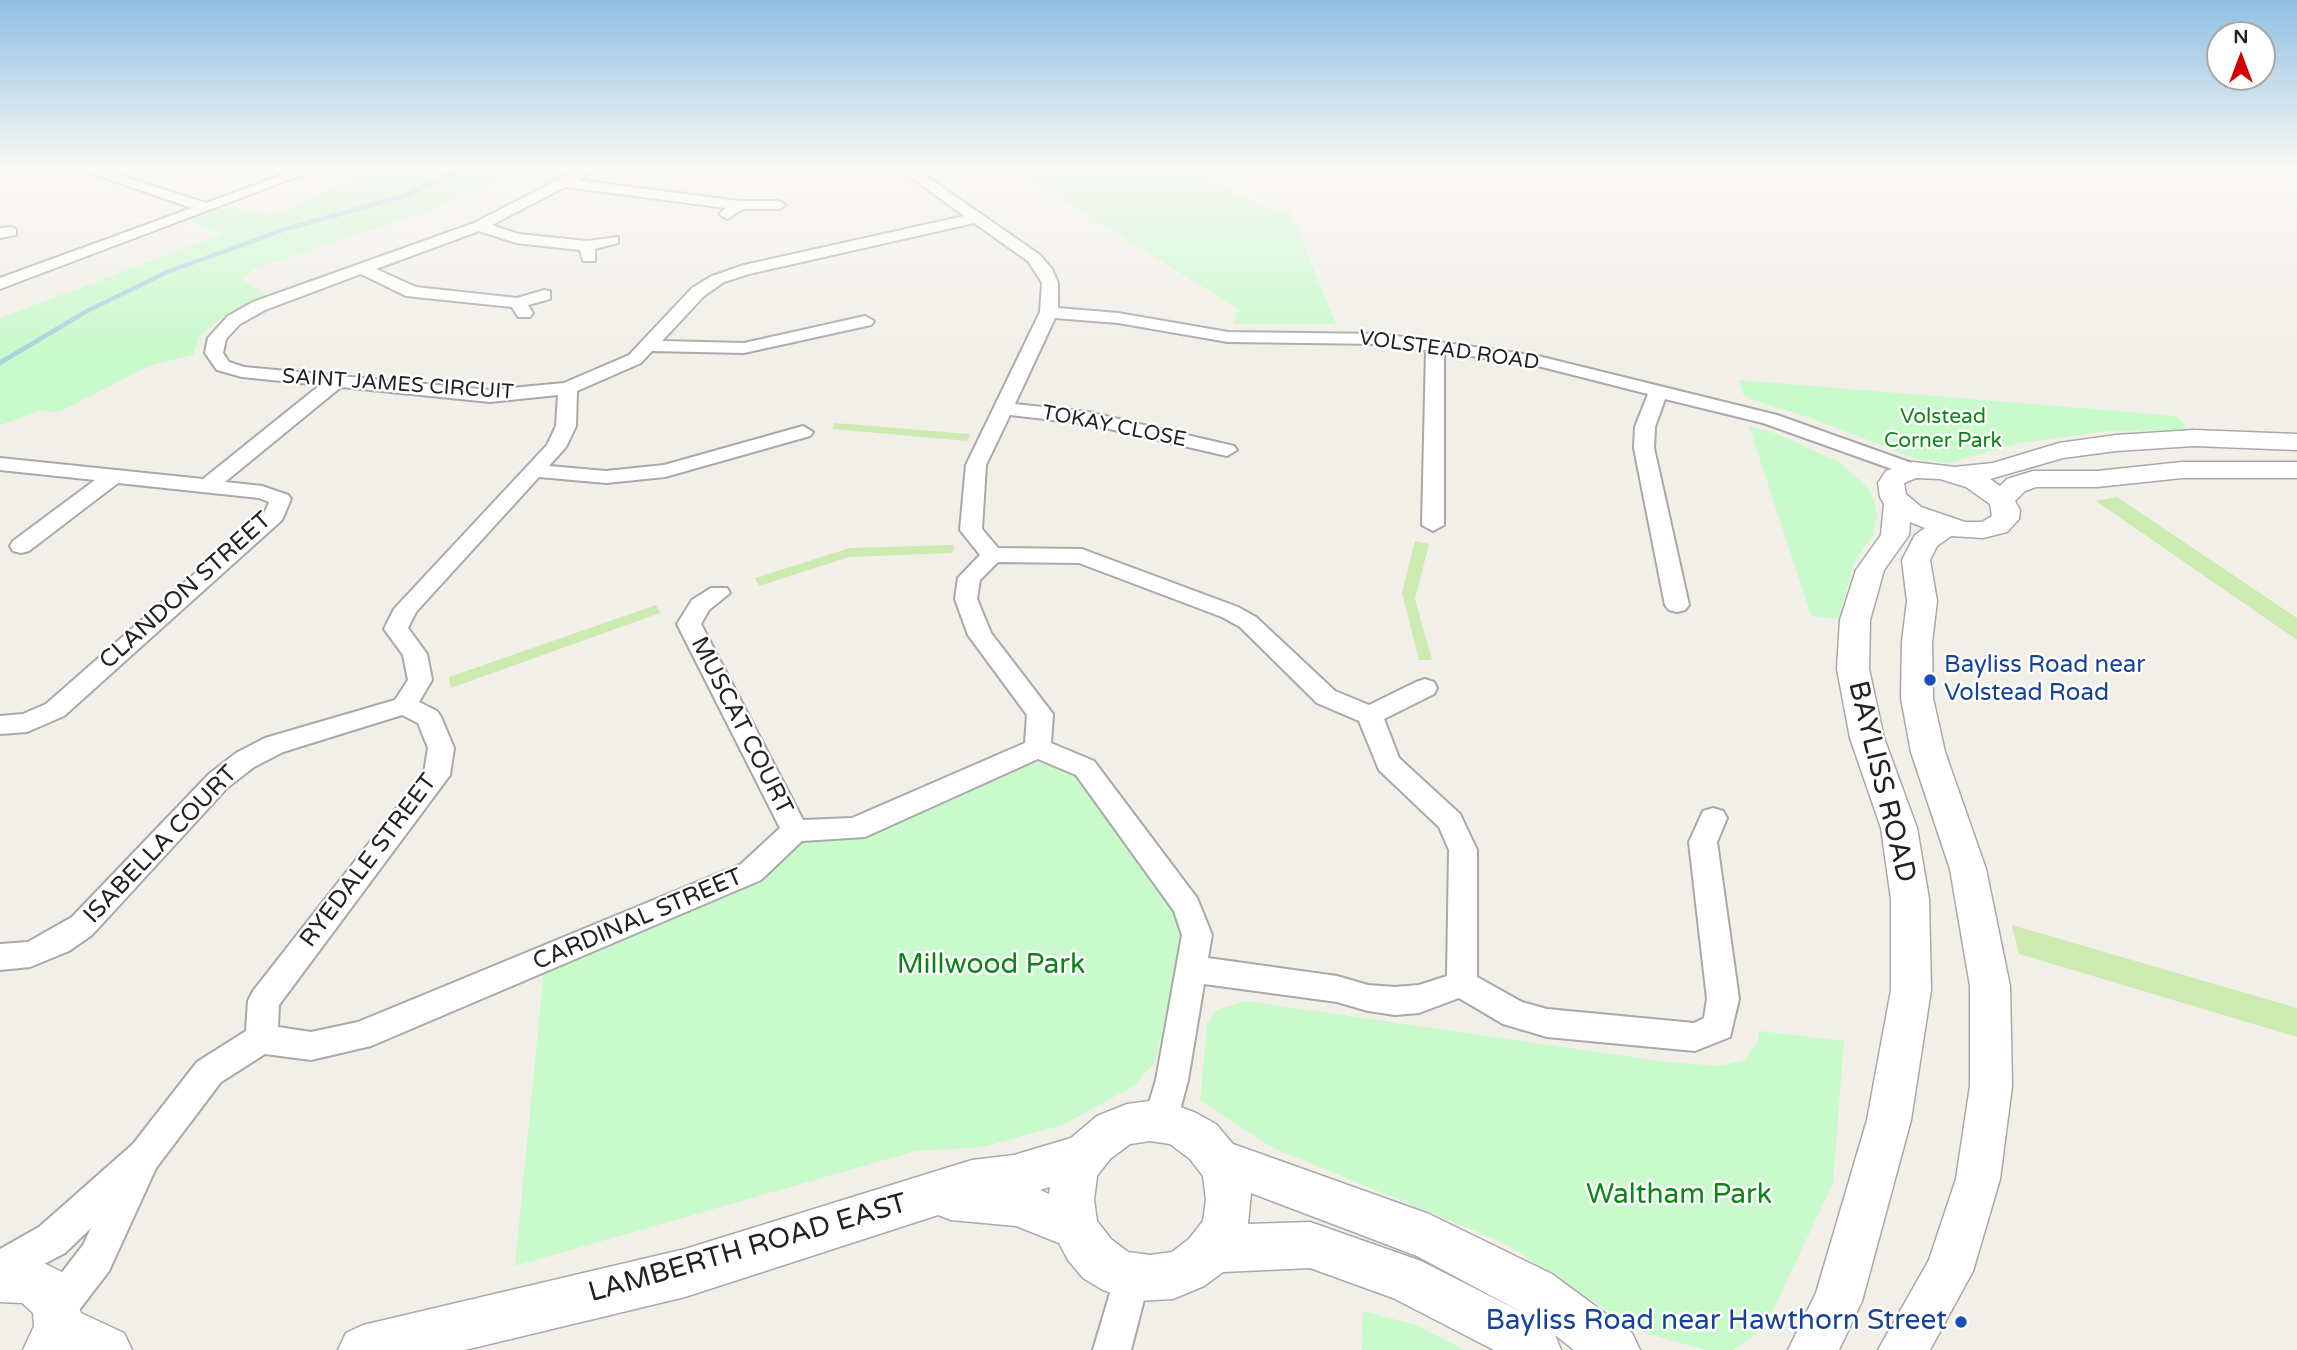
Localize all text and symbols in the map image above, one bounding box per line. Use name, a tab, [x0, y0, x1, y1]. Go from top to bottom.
north arrow	[2206, 21, 2276, 91]
text: N	[2233, 26, 2249, 48]
street label: VOLSTEAD ROAD	[1357, 326, 1541, 376]
street label: SAINT JAMES CIRCUIT	[281, 364, 515, 406]
street label: TOKAY CLOSE	[1040, 401, 1188, 453]
park label: Volstead Corner Park	[1884, 404, 2002, 454]
street label: CLANDON STREET	[94, 506, 278, 676]
street label: MUSCAT COURT	[684, 632, 798, 820]
place label: Bayliss Road near Volstead Road	[1944, 652, 2145, 708]
marker: Bayliss Road near Volstead Road	[1922, 672, 1938, 688]
street label: BAYLISS ROAD	[1840, 678, 1922, 886]
street label: ISABELLA COURT	[78, 760, 244, 930]
street label: RYEDALE STREET	[294, 769, 444, 953]
street label: CARDINAL STREET	[529, 863, 747, 977]
park label: Millwood Park	[897, 949, 1085, 983]
park label: Waltham Park	[1586, 1179, 1772, 1213]
street label: LAMBERTH ROAD EAST	[585, 1187, 911, 1311]
place label: Bayliss Road near Hawthorn Street	[1485, 1305, 1947, 1339]
marker: Bayliss Road near Hawthorn Street	[1953, 1314, 1969, 1330]

